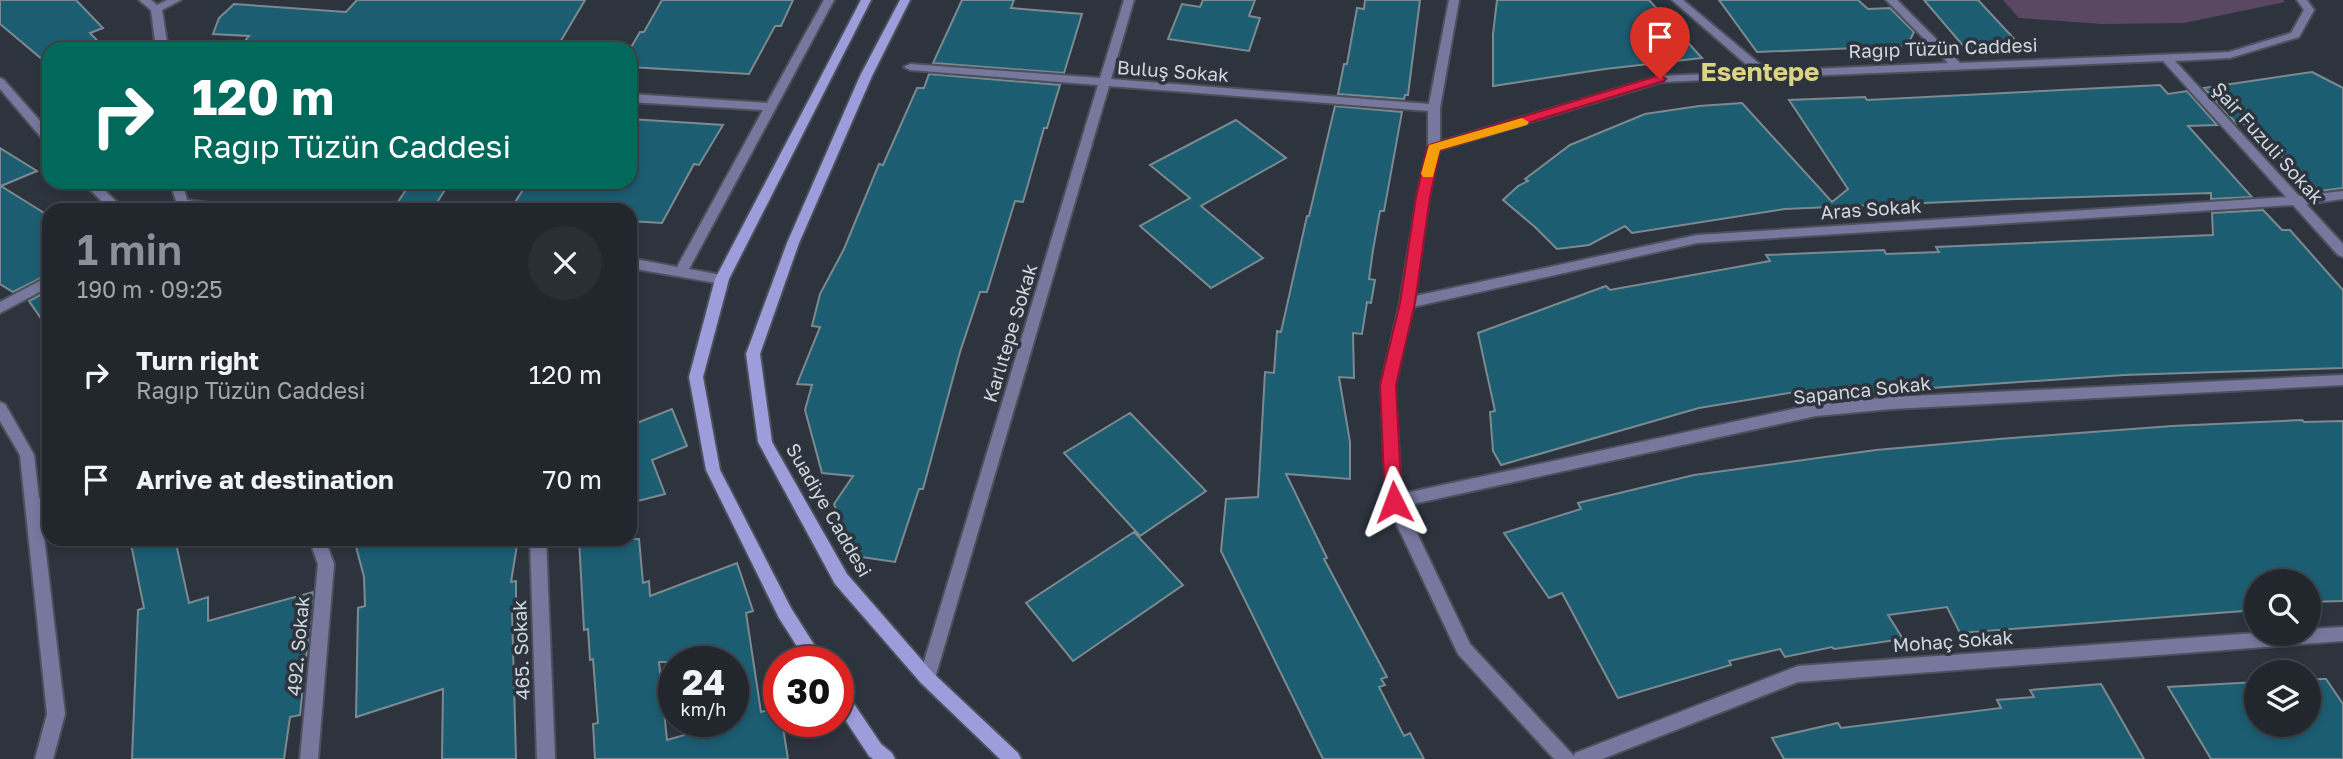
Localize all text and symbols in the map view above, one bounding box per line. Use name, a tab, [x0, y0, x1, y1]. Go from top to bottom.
pin	[1630, 7, 1690, 79]
icon: arrive	[1641, 18, 1679, 56]
street label: Ragıp Tüzün Caddesi	[1848, 33, 2038, 62]
street label: Buluş Sokak	[1116, 55, 1230, 86]
district label: Esentepe	[1701, 56, 1819, 87]
text: 120 m	[192, 67, 334, 126]
icon: right	[77, 70, 168, 161]
street label: Şair Fuzuli Sokak	[2208, 77, 2329, 208]
text: Ragıp Tüzün Caddesi	[192, 127, 511, 165]
street label: Aras Sokak	[1820, 193, 1922, 223]
text: 1 min	[77, 224, 182, 274]
button: close	[528, 226, 602, 300]
street label: Karlıtepe Sokak	[977, 260, 1042, 405]
text: 190 m · 09:25	[77, 275, 223, 303]
text: Turn right	[136, 345, 259, 376]
icon: right	[77, 356, 115, 394]
text: 120 m	[529, 359, 602, 390]
street label: Sapanca Sokak	[1792, 371, 1932, 408]
text: Ragıp Tüzün Caddesi	[136, 376, 365, 404]
street label: Suadiye Caddesi	[782, 439, 877, 581]
icon: arrive	[77, 461, 115, 499]
text: Arrive at destination	[136, 464, 394, 495]
text: 70 m	[543, 464, 602, 495]
position arrow	[1357, 465, 1431, 539]
map controls	[2244, 569, 2321, 737]
button: search	[2244, 569, 2321, 646]
street label: 492. Sokak	[282, 595, 313, 697]
street label: 465. Sokak	[507, 599, 534, 700]
street label: Mohaç Sokak	[1892, 625, 2014, 656]
speed limit sign: 30	[763, 646, 854, 737]
button: layers	[2244, 660, 2321, 737]
text: 24	[682, 661, 725, 703]
text: km/h	[681, 698, 726, 720]

